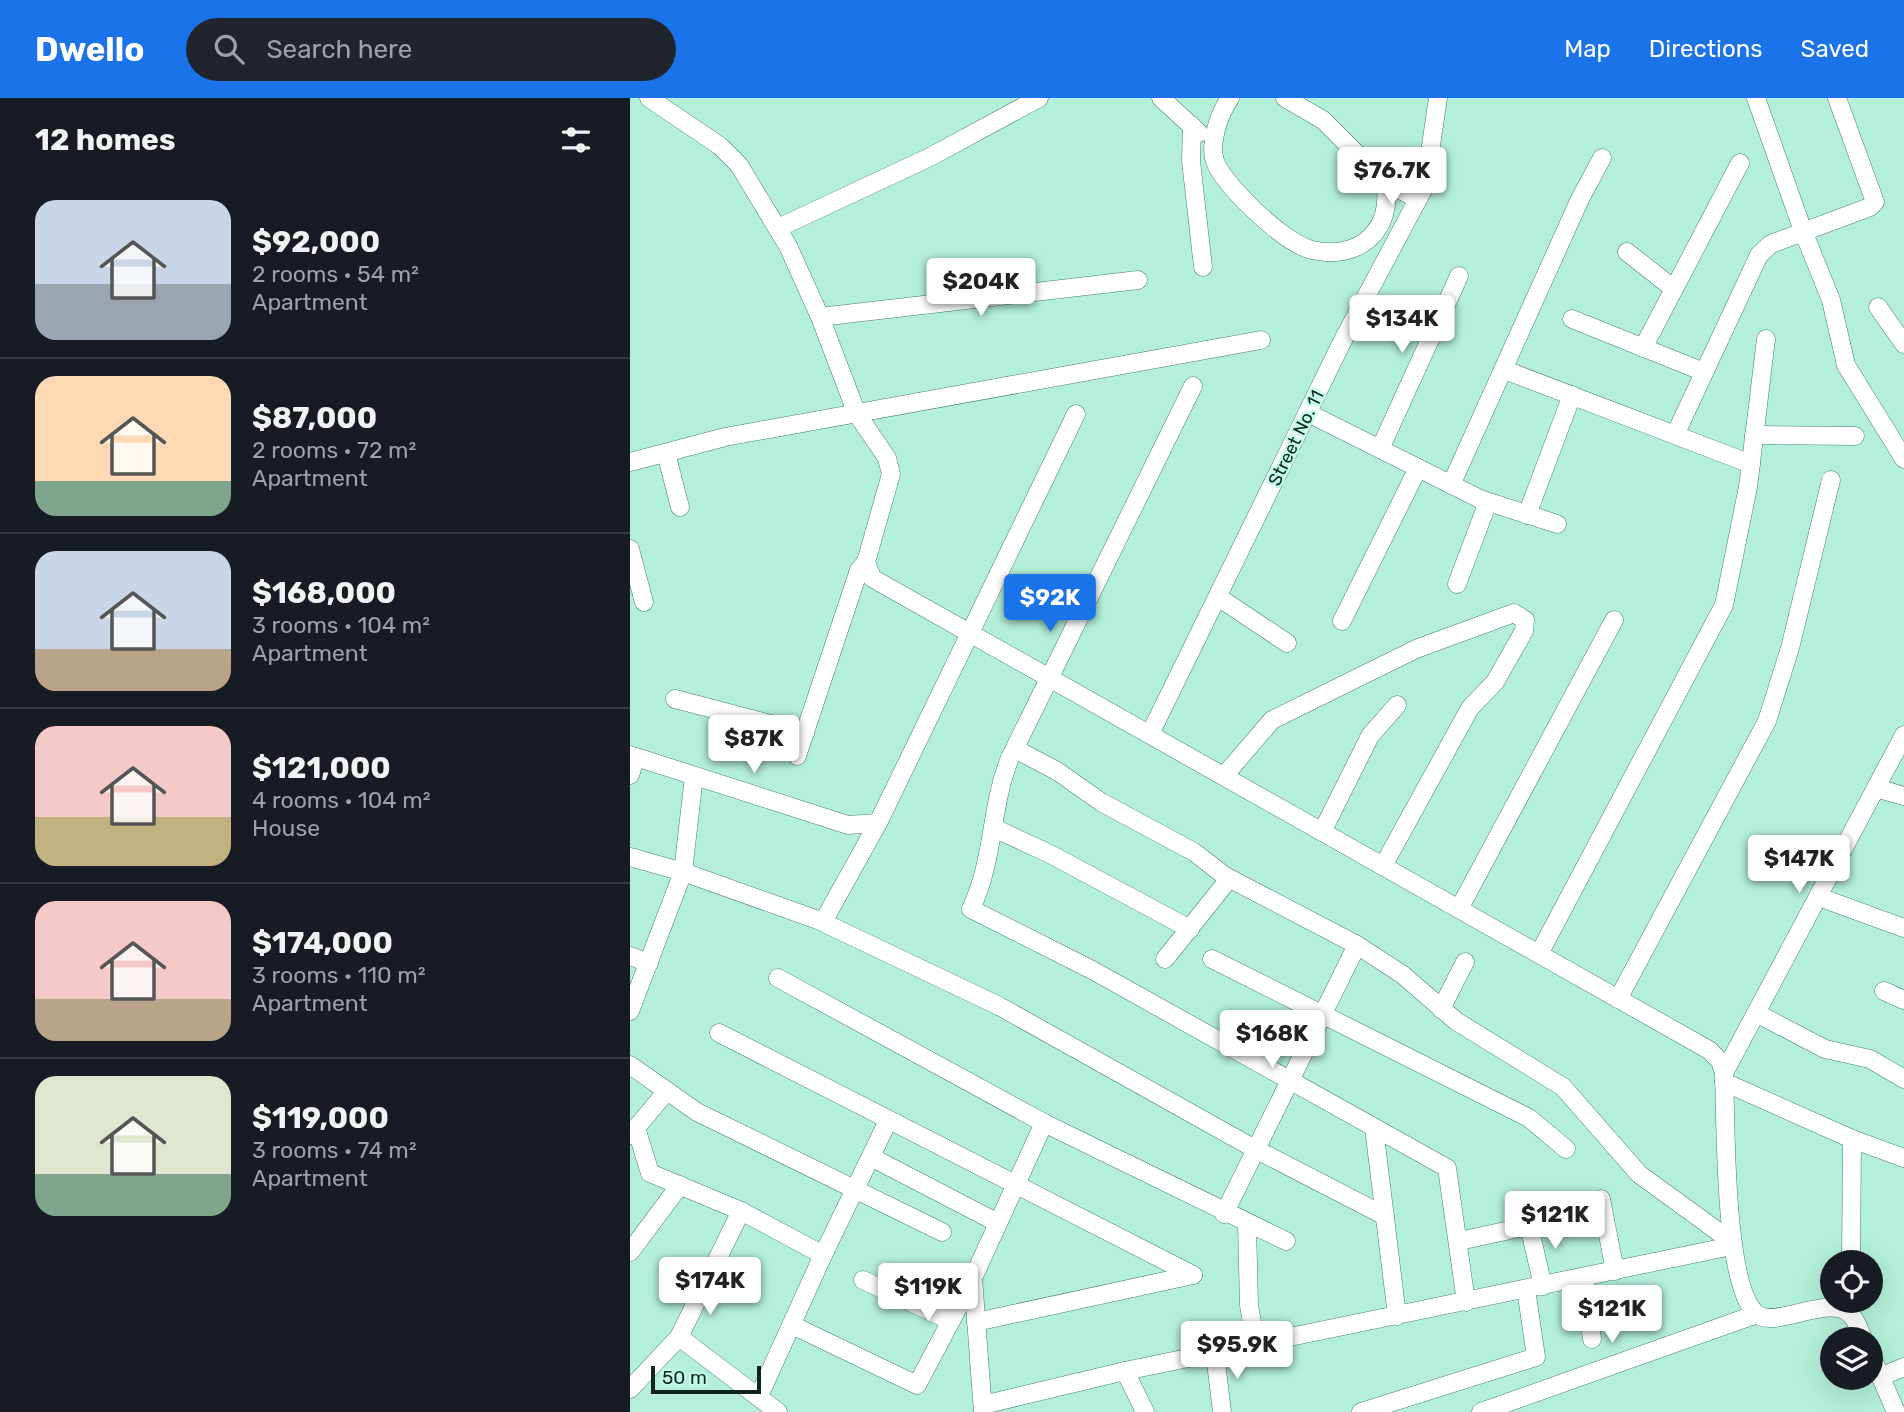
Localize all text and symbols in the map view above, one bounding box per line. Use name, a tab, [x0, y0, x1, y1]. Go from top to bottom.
search box	[186, 18, 676, 81]
text: Dwello	[35, 30, 144, 69]
icon: search	[210, 30, 248, 68]
text: Search here	[266, 34, 412, 65]
text: Map	[1564, 35, 1611, 63]
text: Directions	[1649, 35, 1762, 63]
text: Saved	[1800, 35, 1869, 63]
icon: filters	[557, 121, 595, 159]
text: 12 homes	[35, 122, 176, 158]
pin: $76.7K	[1335, 148, 1449, 207]
text: $76.7K	[1353, 156, 1431, 184]
text: $92,000	[252, 224, 380, 260]
icon: home	[91, 228, 175, 312]
pin: $204K	[932, 258, 1030, 318]
text: 2 rooms · 54 m²	[252, 260, 419, 288]
text: $204K	[943, 267, 1019, 295]
text: Apartment	[252, 288, 368, 316]
pin: $134K	[1353, 296, 1451, 355]
text: $134K	[1366, 304, 1438, 332]
street label: Street No. 11	[1263, 387, 1329, 489]
text: $87,000	[252, 400, 377, 436]
icon: home	[91, 404, 175, 488]
text: 2 rooms · 72 m²	[252, 436, 416, 464]
text: Apartment	[252, 464, 368, 492]
pin: $92K	[1009, 574, 1091, 634]
text: $168,000	[252, 575, 396, 611]
icon: home	[91, 579, 175, 663]
text: $92K	[1020, 583, 1080, 611]
text: 3 rooms · 104 m²	[252, 611, 430, 639]
text: Apartment	[252, 639, 368, 667]
pin: $87K	[713, 716, 795, 775]
text: $87K	[724, 724, 784, 752]
text: $121,000	[252, 750, 391, 786]
icon: home	[91, 754, 175, 838]
text: 4 rooms · 104 m²	[252, 786, 431, 814]
text: House	[252, 814, 320, 842]
pin: $147K	[1750, 836, 1848, 895]
text: $147K	[1764, 844, 1834, 872]
text: $174,000	[252, 925, 393, 961]
icon: home	[91, 929, 175, 1013]
text: 3 rooms · 110 m²	[252, 961, 426, 989]
text: Apartment	[252, 989, 368, 1017]
pin: $168K	[1223, 1010, 1321, 1070]
text: $168K	[1236, 1019, 1308, 1047]
text: $119,000	[252, 1100, 389, 1136]
icon: home	[91, 1104, 175, 1188]
text: 3 rooms · 74 m²	[252, 1136, 417, 1164]
text: Apartment	[252, 1164, 368, 1192]
pin: $121K	[1506, 1192, 1604, 1251]
text: $121K	[1521, 1200, 1589, 1228]
map controls	[1820, 1250, 1883, 1390]
button: locate	[1820, 1250, 1883, 1313]
pin: $174K	[661, 1258, 759, 1317]
pin: $119K	[879, 1264, 977, 1323]
text: $174K	[675, 1266, 745, 1294]
text: $119K	[894, 1272, 962, 1300]
pin: $121K	[1563, 1286, 1661, 1345]
text: $121K	[1578, 1294, 1646, 1322]
pin: $95.9K	[1180, 1322, 1294, 1381]
button: layers	[1820, 1327, 1883, 1390]
text: $95.9K	[1197, 1330, 1277, 1358]
scale bar	[651, 1363, 761, 1395]
text: 50 m	[662, 1366, 707, 1389]

